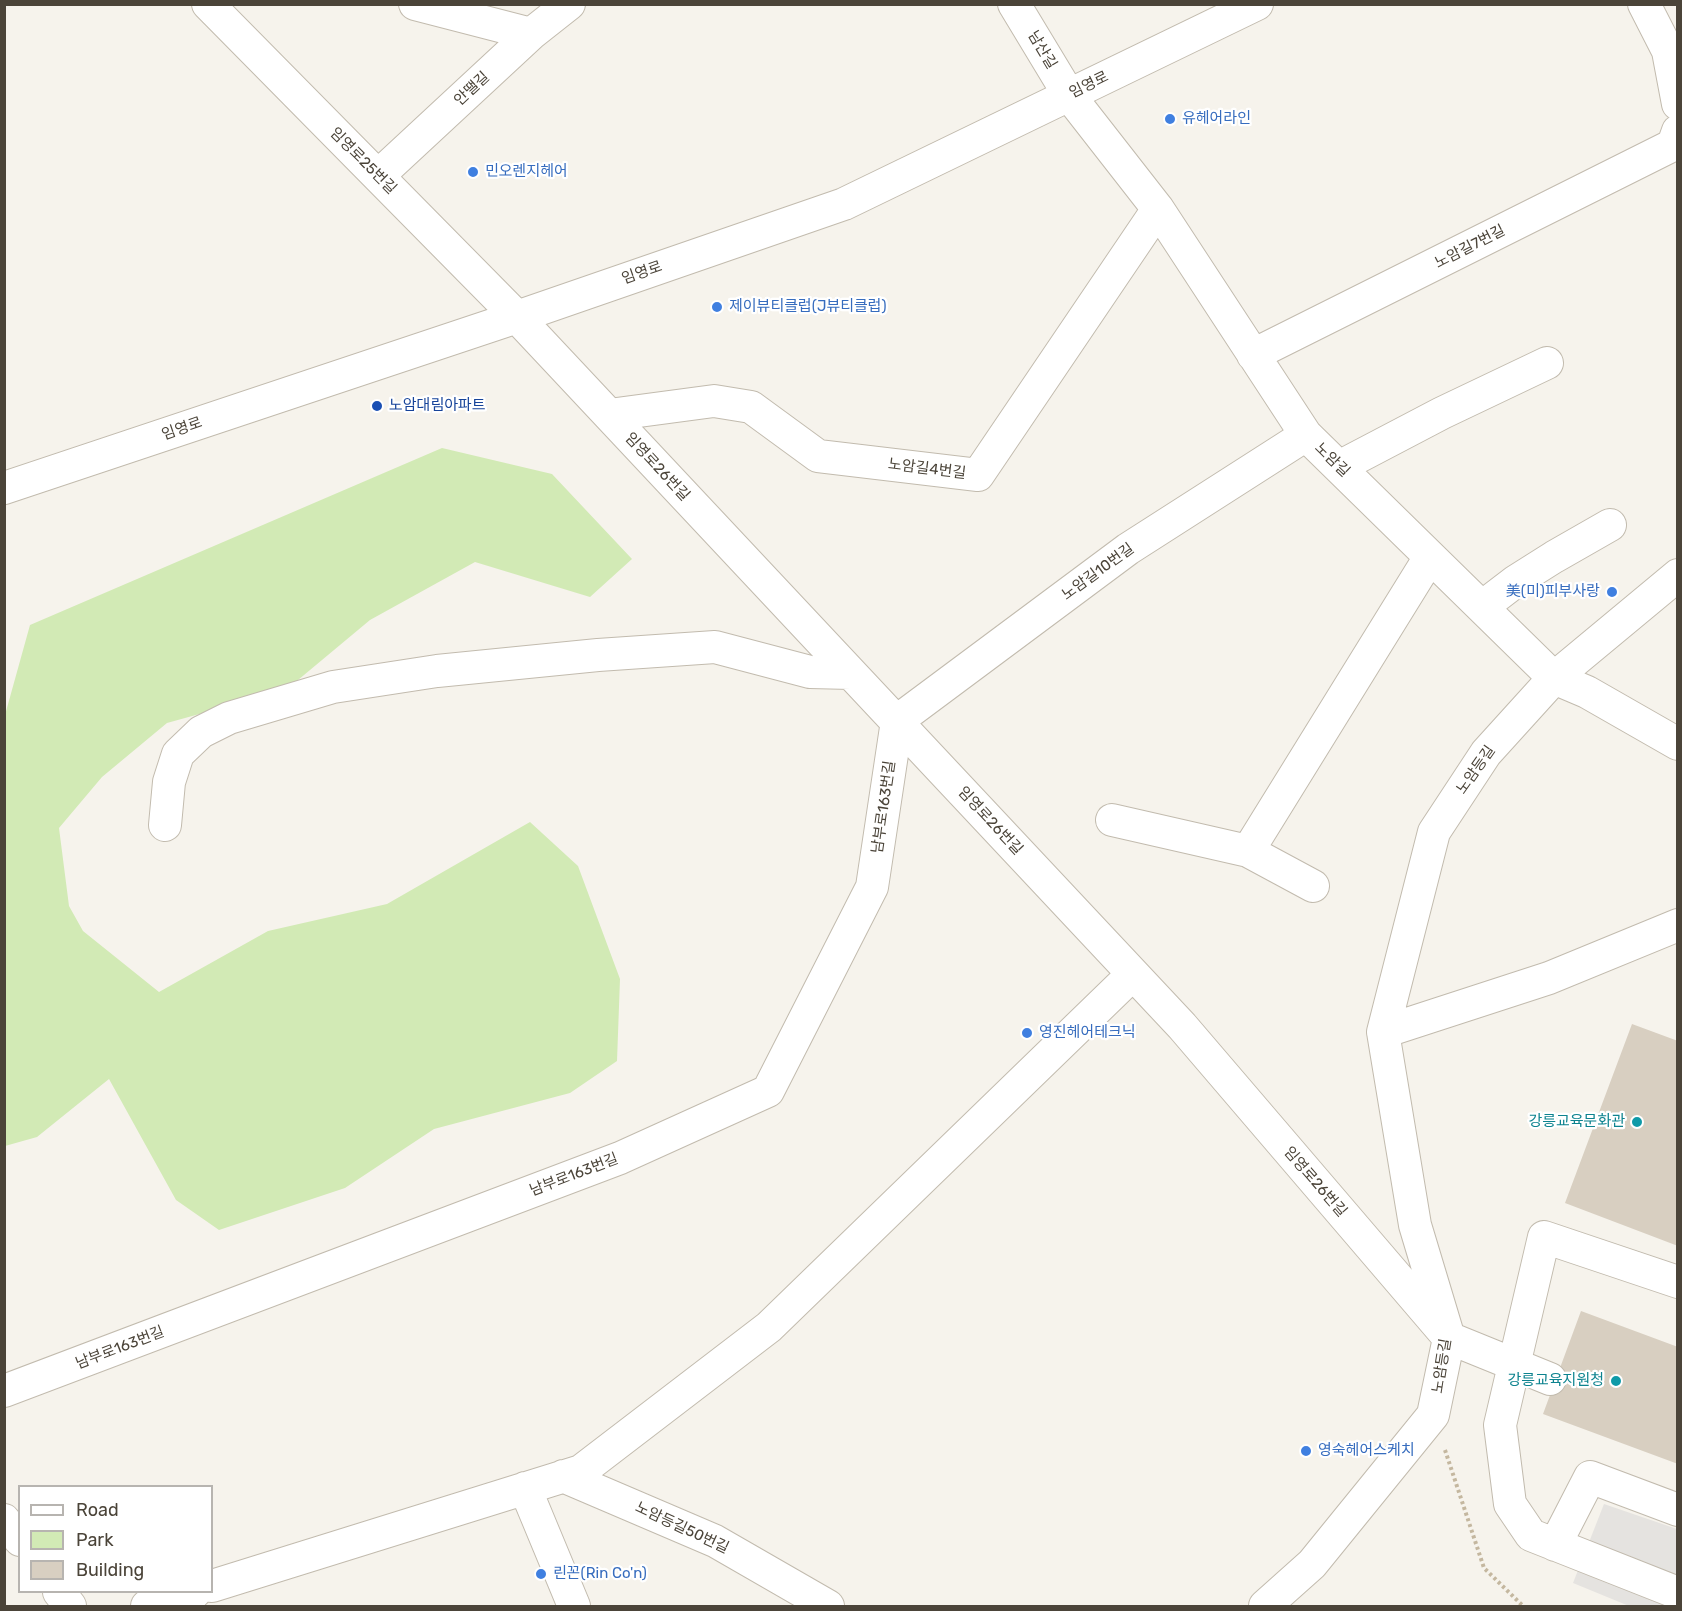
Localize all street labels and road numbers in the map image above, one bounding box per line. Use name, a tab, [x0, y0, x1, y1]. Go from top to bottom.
street label: 남산길	[1024, 28, 1060, 72]
street label: 안땔길	[451, 68, 493, 110]
street label: 임영로	[1066, 68, 1112, 102]
street label: 임영로25번길	[326, 124, 400, 198]
street label: 노암길7번길	[1432, 222, 1508, 272]
street label: 임영로	[619, 258, 665, 288]
street label: 임영로	[159, 414, 205, 444]
street label: 임영로26번길	[621, 429, 693, 505]
street label: 노암길	[1311, 439, 1353, 481]
street label: 노암길4번길	[887, 455, 967, 483]
street label: 노암길10번길	[1058, 540, 1138, 604]
street label: 노암등길	[1453, 742, 1499, 798]
street label: 남부로163번길	[869, 759, 899, 855]
street label: 임영로26번길	[954, 783, 1026, 859]
street label: 임영로26번길	[1280, 1143, 1350, 1221]
street label: 남부로163번길	[527, 1150, 621, 1200]
street label: 남부로163번길	[73, 1323, 167, 1373]
street label: 노암등길	[1429, 1337, 1455, 1395]
street label: 노암등길50번길	[632, 1498, 732, 1558]

